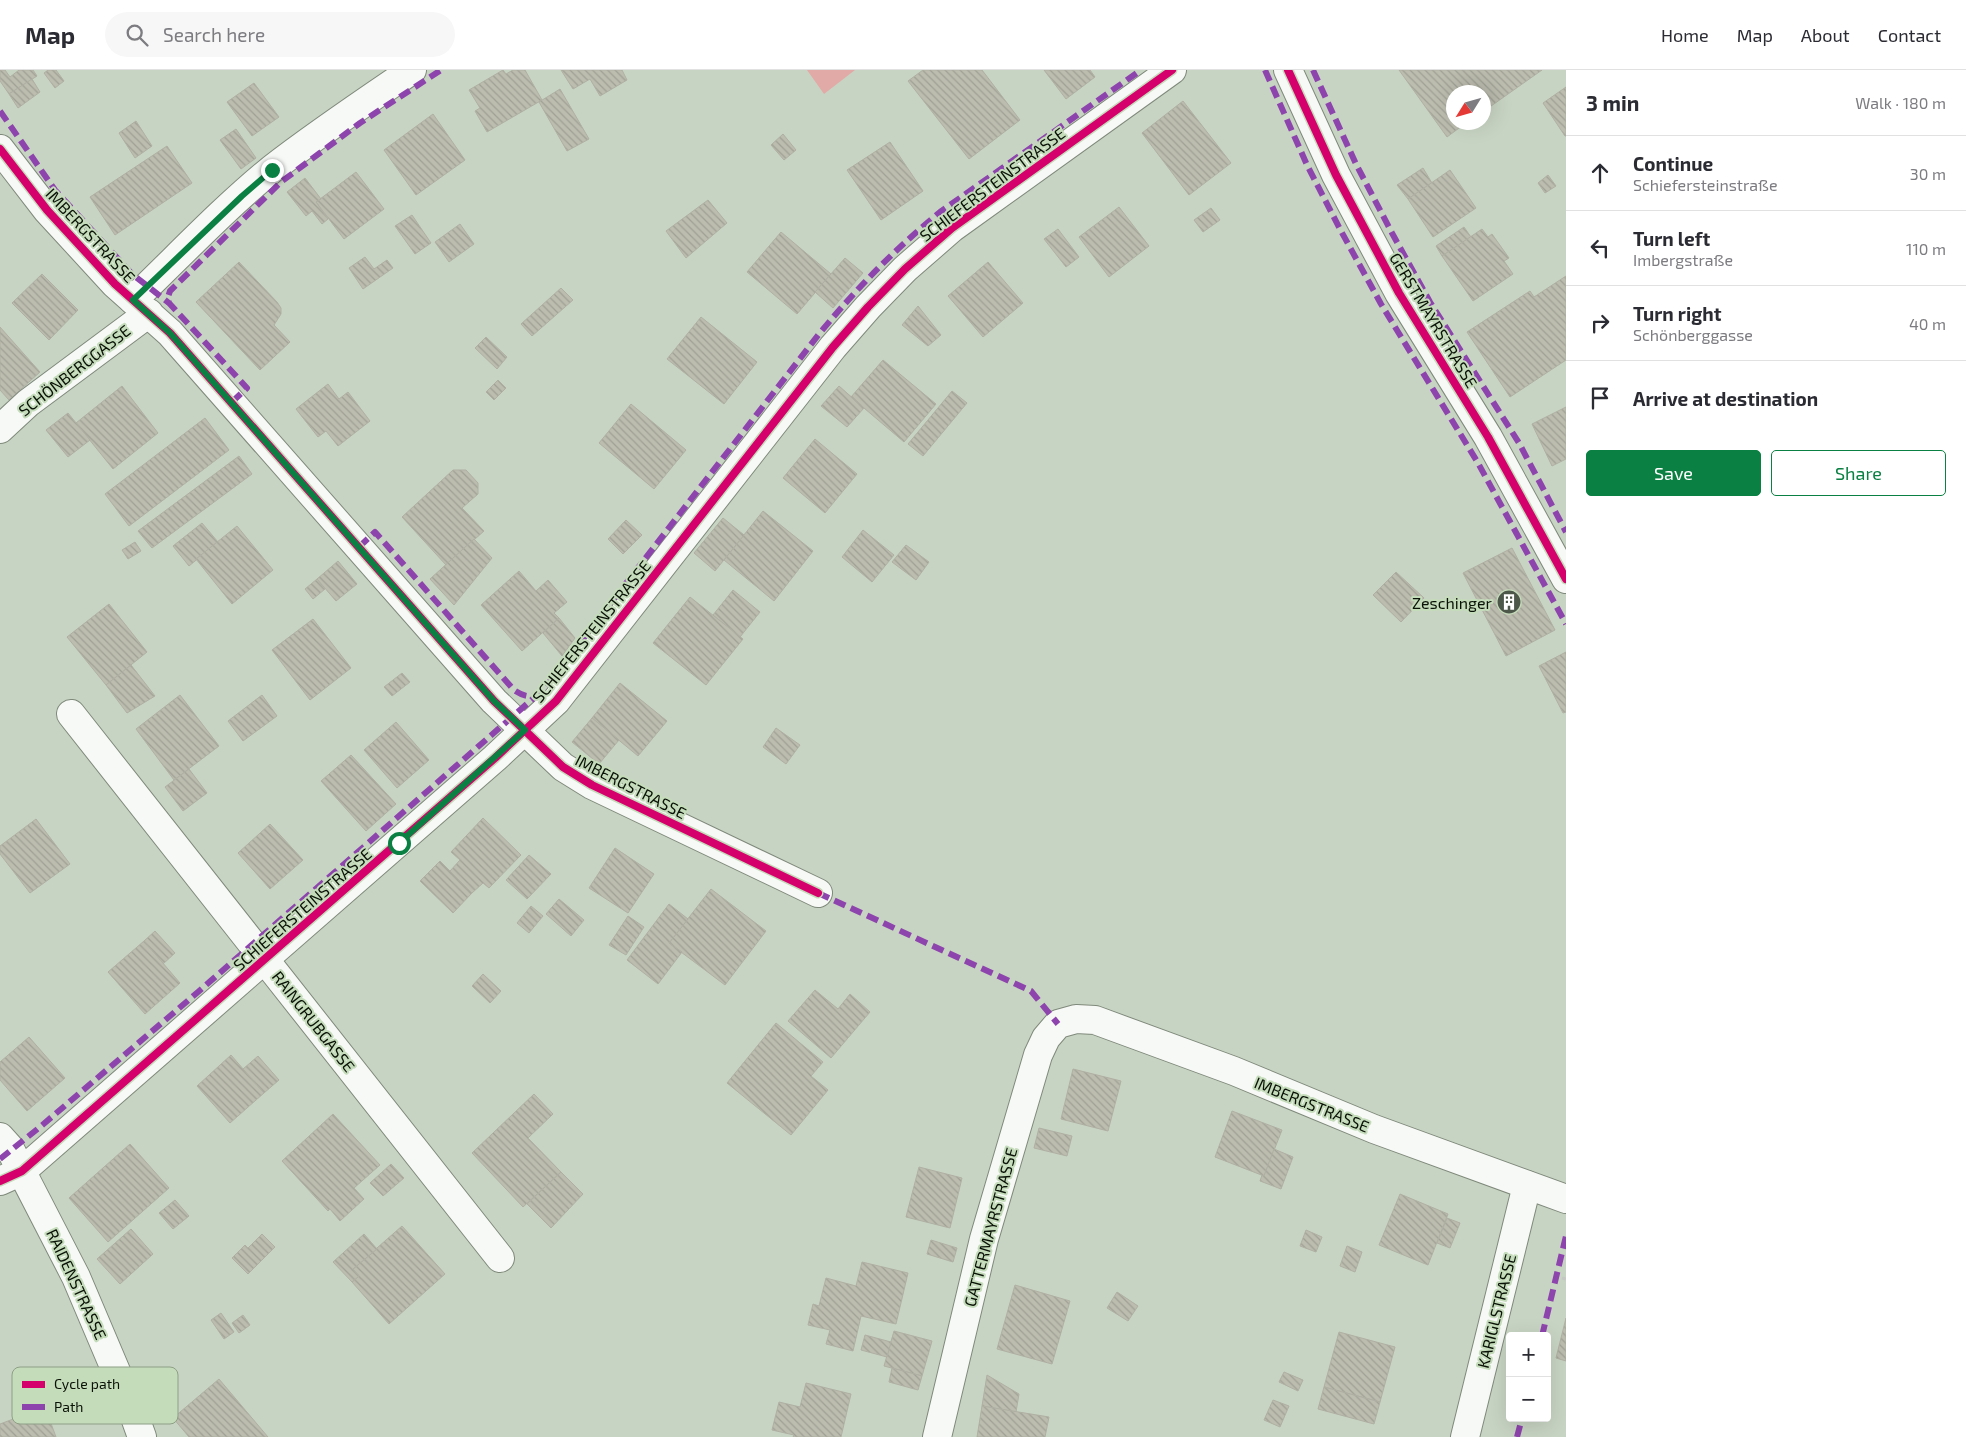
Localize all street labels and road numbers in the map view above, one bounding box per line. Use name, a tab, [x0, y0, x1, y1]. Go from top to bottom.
street label: SCHIEFERSTEINSTRASSE	[916, 123, 1068, 245]
street label: IMBERGSTRASSE	[42, 184, 140, 286]
street label: GERSTMAYRSTRASSE	[1386, 249, 1482, 391]
street label: SCHÖNBERGGASSE	[14, 320, 134, 420]
street label: SCHIEFERSTEINSTRASSE	[528, 556, 654, 706]
street label: IMBERGSTRASSE	[572, 750, 690, 822]
street label: SCHIEFERSTEINSTRASSE	[229, 844, 375, 974]
street label: RAINGRUBGASSE	[269, 967, 359, 1075]
street label: IMBERGSTRASSE	[1252, 1072, 1372, 1136]
street label: GATTERMAYRSTRASSE	[960, 1145, 1020, 1308]
street label: RAIDENSTRASSE	[43, 1226, 111, 1342]
street label: KARIGLSTRASSE	[1473, 1252, 1519, 1370]

